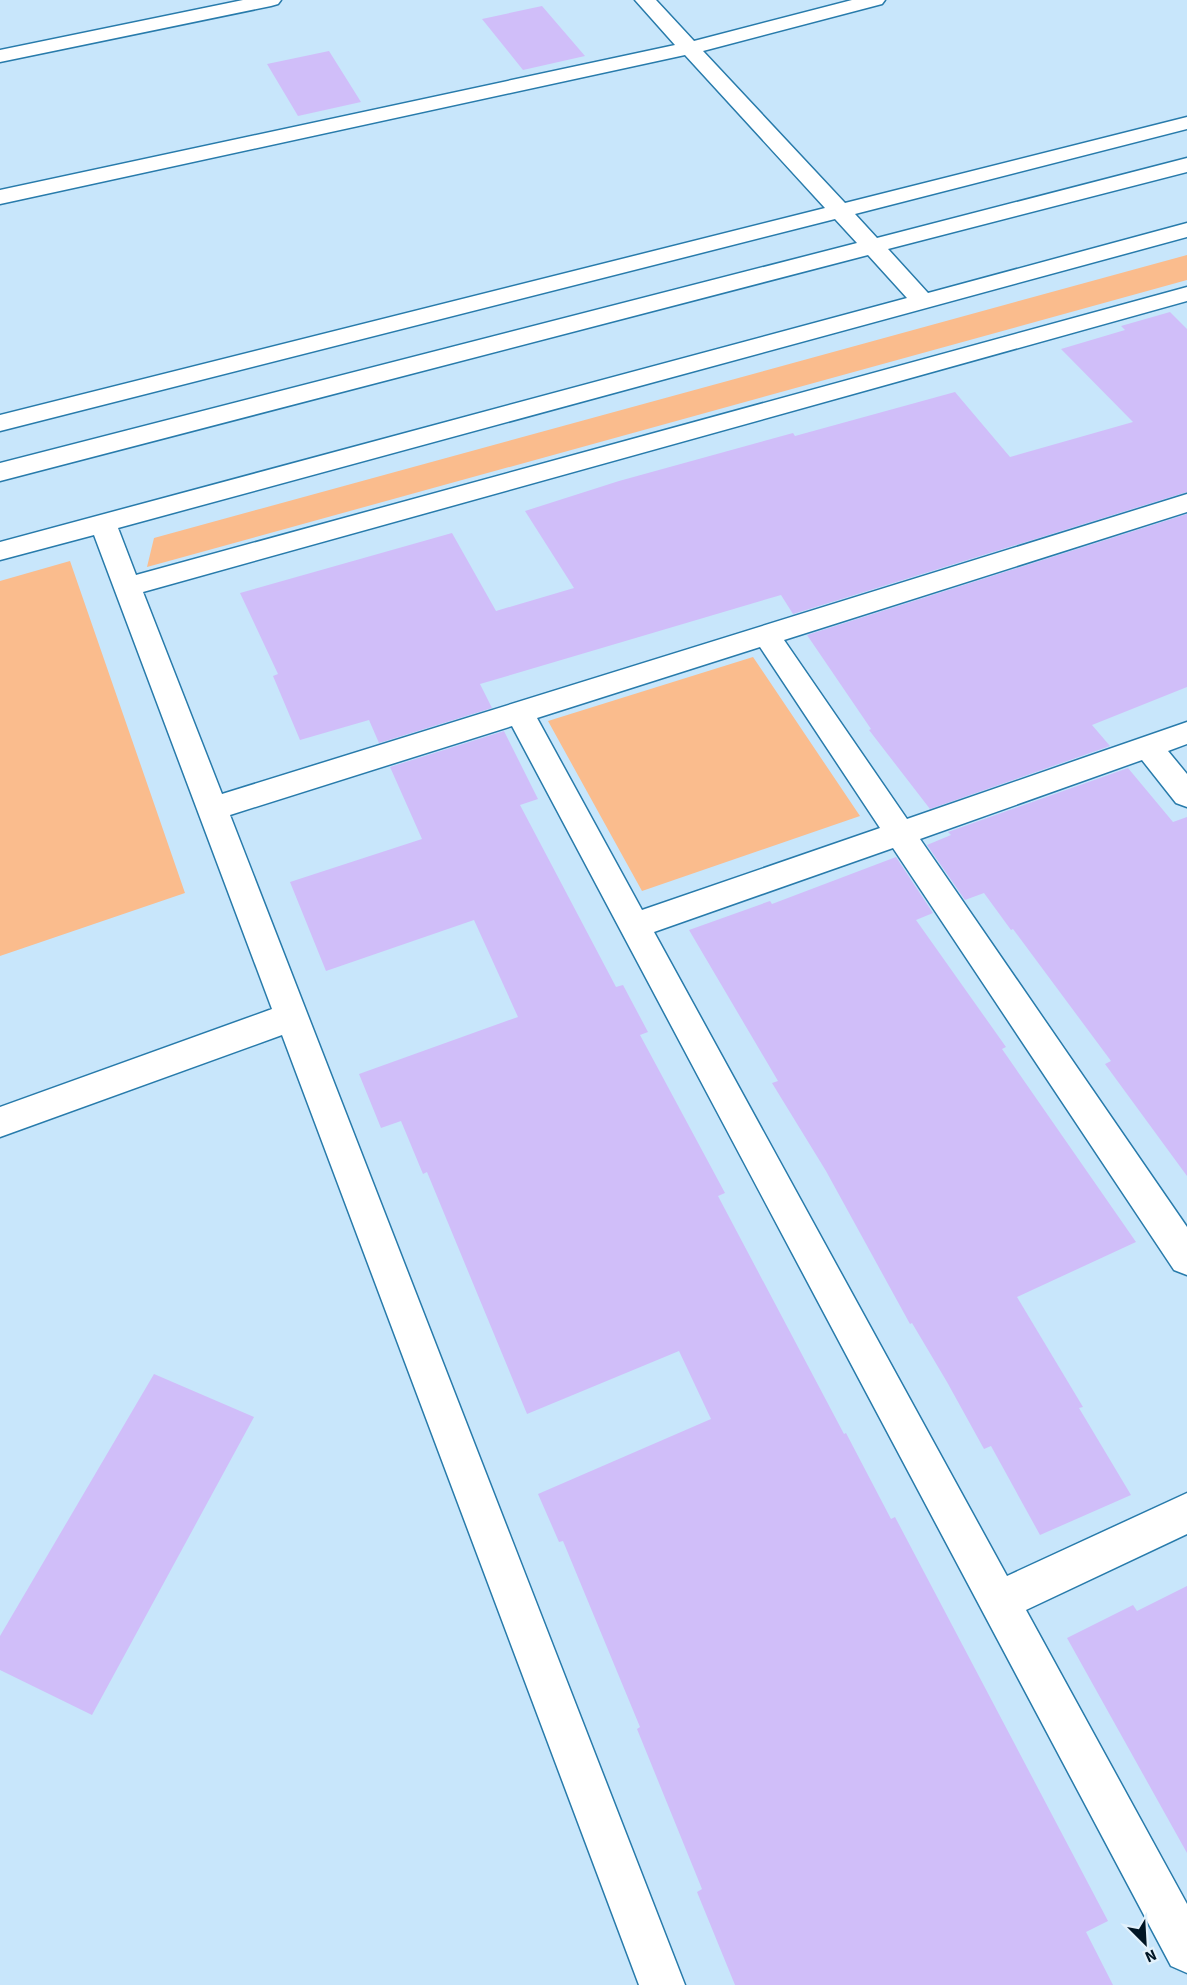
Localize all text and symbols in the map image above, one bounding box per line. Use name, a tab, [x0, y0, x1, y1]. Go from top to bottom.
north arrow	[1115, 1913, 1175, 1973]
text: N	[1141, 1944, 1160, 1968]

